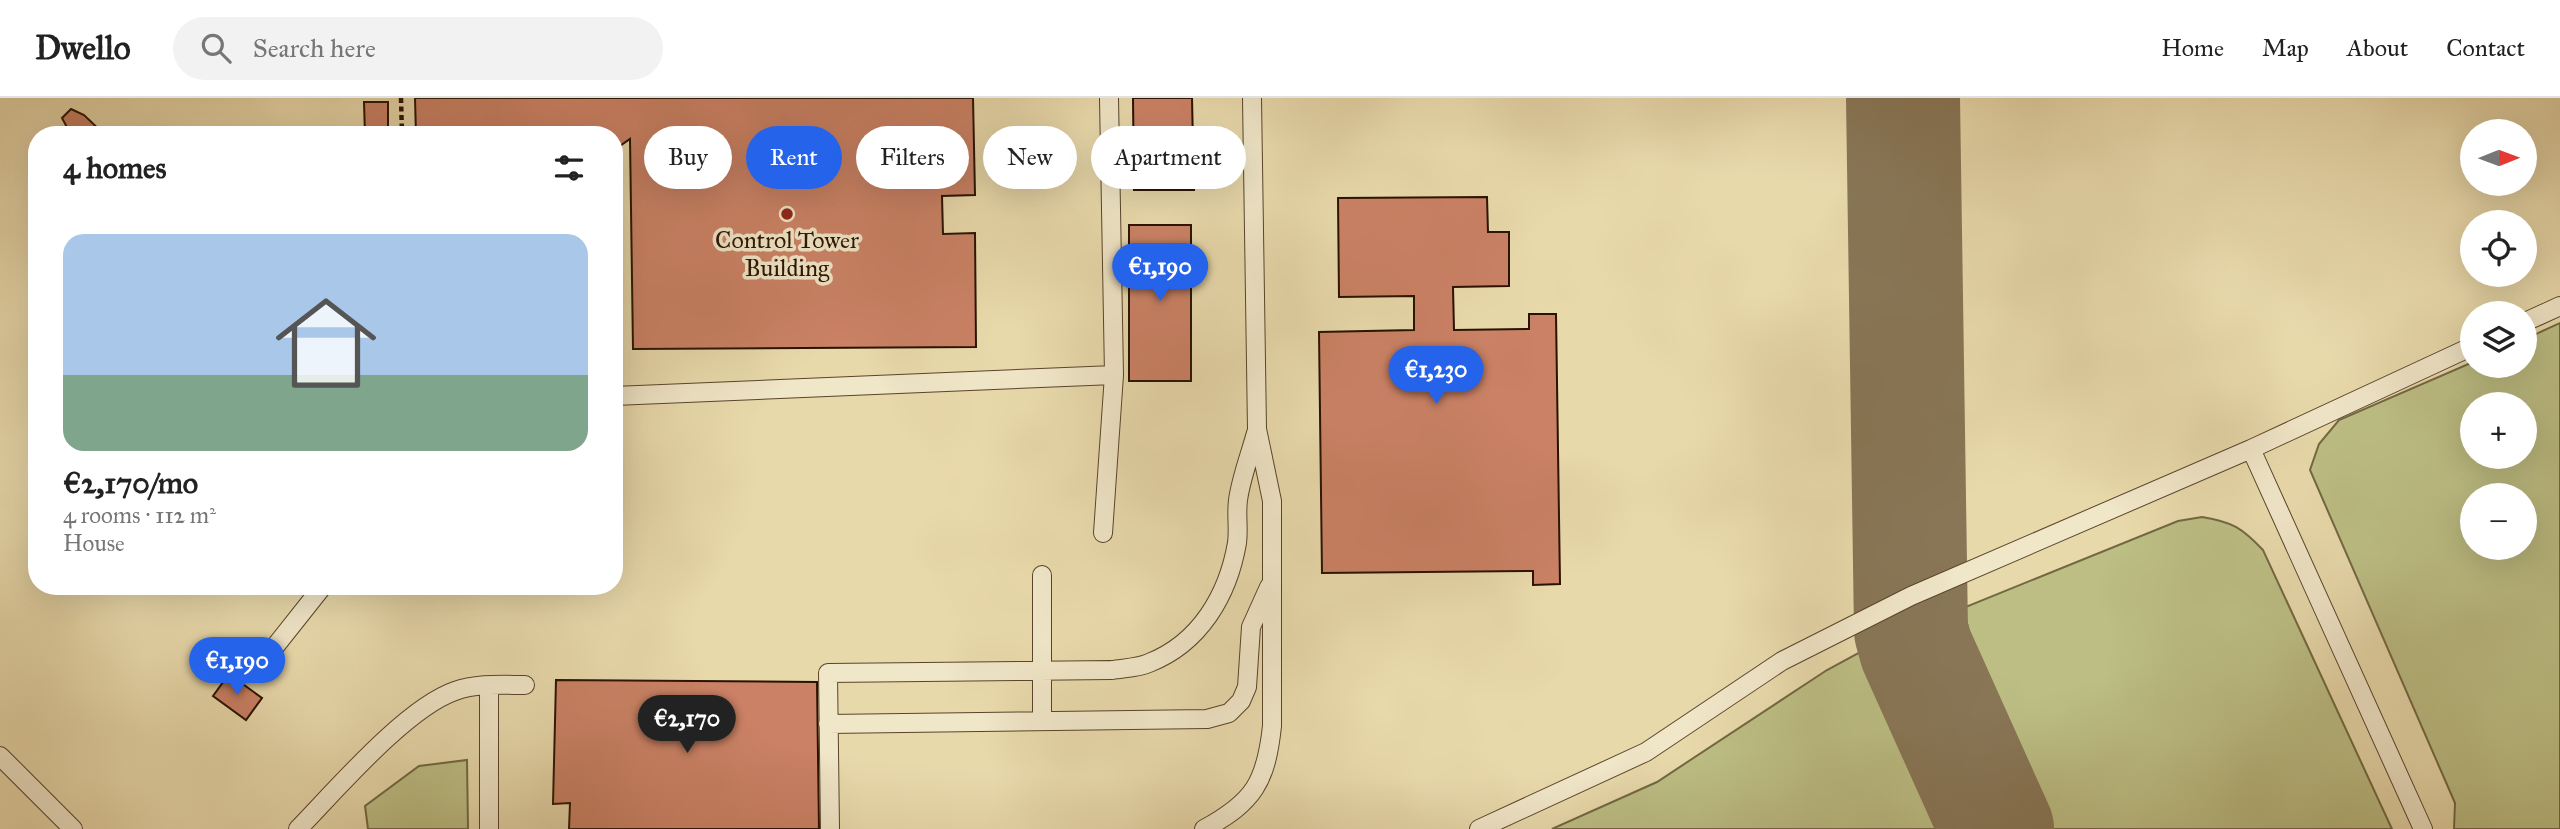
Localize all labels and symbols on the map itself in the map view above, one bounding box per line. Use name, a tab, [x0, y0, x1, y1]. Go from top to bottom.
north arrow	[2460, 119, 2538, 196]
marker: Control Tower Building	[779, 206, 795, 222]
place label: Control Tower Building	[715, 225, 859, 283]
pin: €1,190	[1103, 244, 1217, 303]
pin: €1,230	[1379, 346, 1493, 406]
pin: €1,190	[180, 638, 294, 697]
pin: €2,170	[630, 696, 744, 755]

